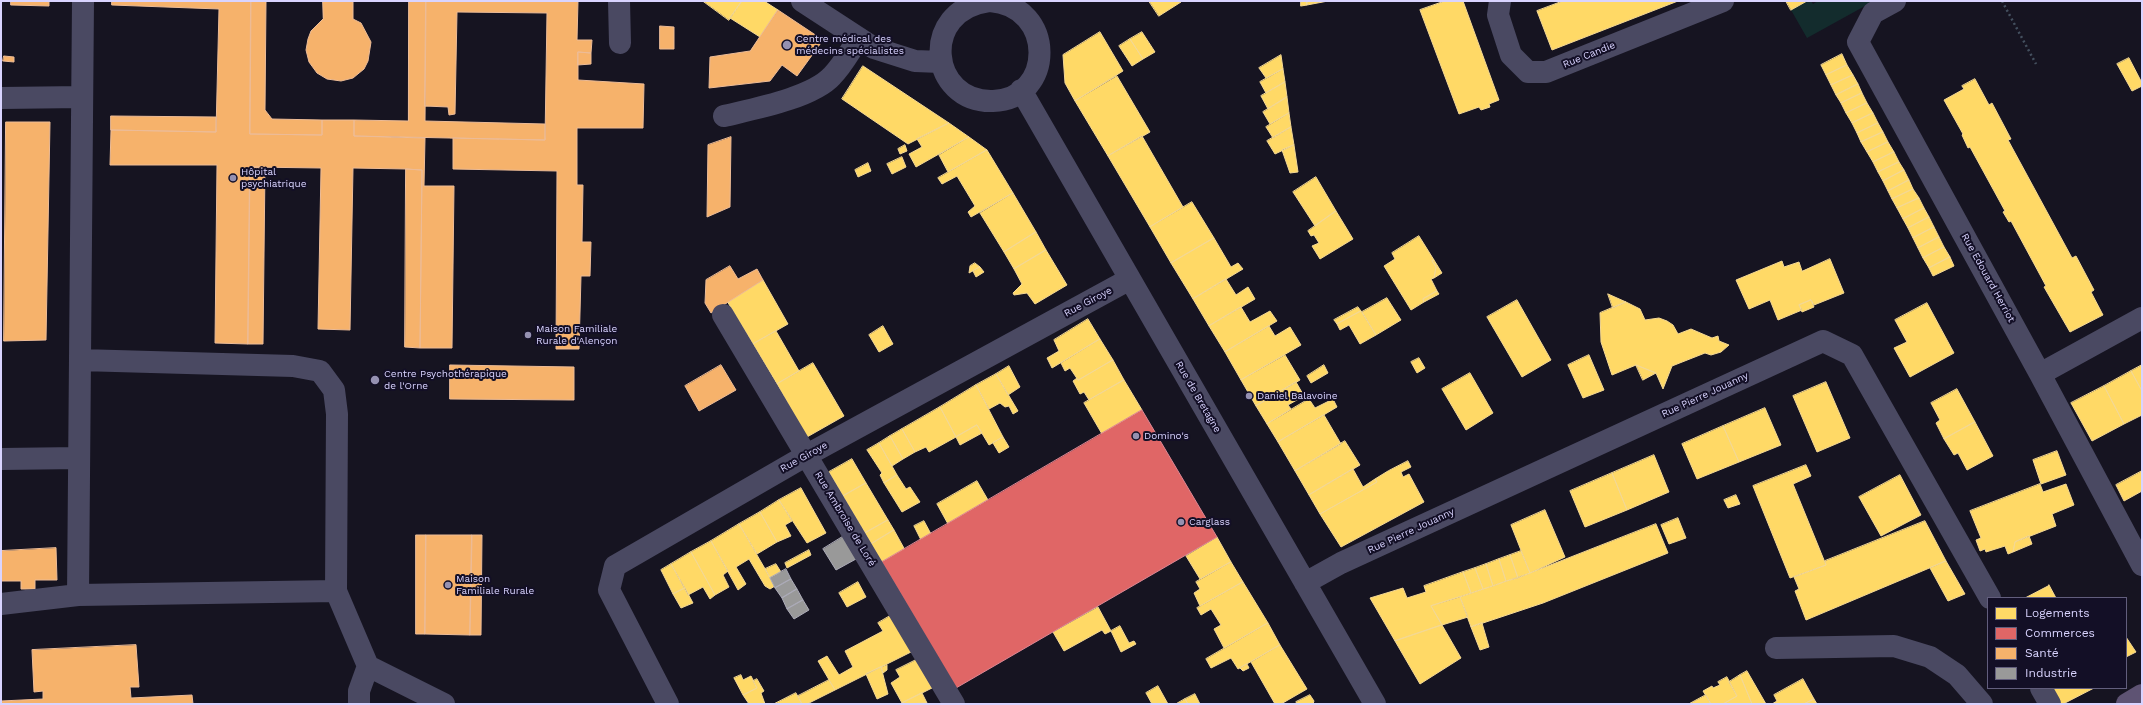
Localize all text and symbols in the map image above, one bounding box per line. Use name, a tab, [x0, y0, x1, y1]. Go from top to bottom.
place label: Centre médical des médecins spécialistes	[796, 33, 904, 56]
marker: Centre médical des médecins spécialistes	[781, 39, 793, 51]
street label: Rue Candie	[1561, 39, 1617, 71]
place label: Hôpital psychiatrique	[241, 166, 306, 190]
marker: Hôpital psychiatrique	[228, 173, 238, 183]
street label: Rue Edouard Herriot	[1959, 231, 2017, 325]
street label: Rue Giroye	[1062, 284, 1114, 320]
place label: Maison Familiale Rurale d'Alençon	[536, 323, 618, 346]
marker: Maison Familiale Rurale d'Alençon	[523, 330, 533, 340]
street label: Rue de Bretagne	[1173, 359, 1223, 435]
place label: Centre Psychothérapique de l'Orne	[384, 368, 507, 392]
street label: Rue Pierre Jouanny	[1660, 370, 1750, 420]
marker: Centre Psychothérapique de l'Orne	[369, 374, 381, 386]
place label: Daniel Balavoine	[1257, 390, 1338, 402]
marker: Daniel Balavoine	[1244, 391, 1254, 401]
place label: Domino's	[1144, 430, 1189, 442]
marker: Domino's	[1131, 431, 1141, 441]
street label: Rue Giroye	[778, 439, 830, 475]
street label: Rue Ambroise de Loré	[812, 469, 878, 569]
street label: Rue Pierre Jouanny	[1366, 506, 1456, 556]
place label: Carglass	[1189, 516, 1230, 528]
marker: Carglass	[1176, 517, 1186, 527]
place label: Maison Familiale Rurale	[456, 573, 534, 596]
marker: Maison Familiale Rurale	[443, 580, 453, 590]
legend	[1987, 597, 2127, 689]
text: Logements	[2025, 606, 2090, 620]
text: Commerces	[2025, 626, 2095, 640]
text: Santé	[2025, 646, 2059, 660]
text: Industrie	[2025, 666, 2077, 680]

